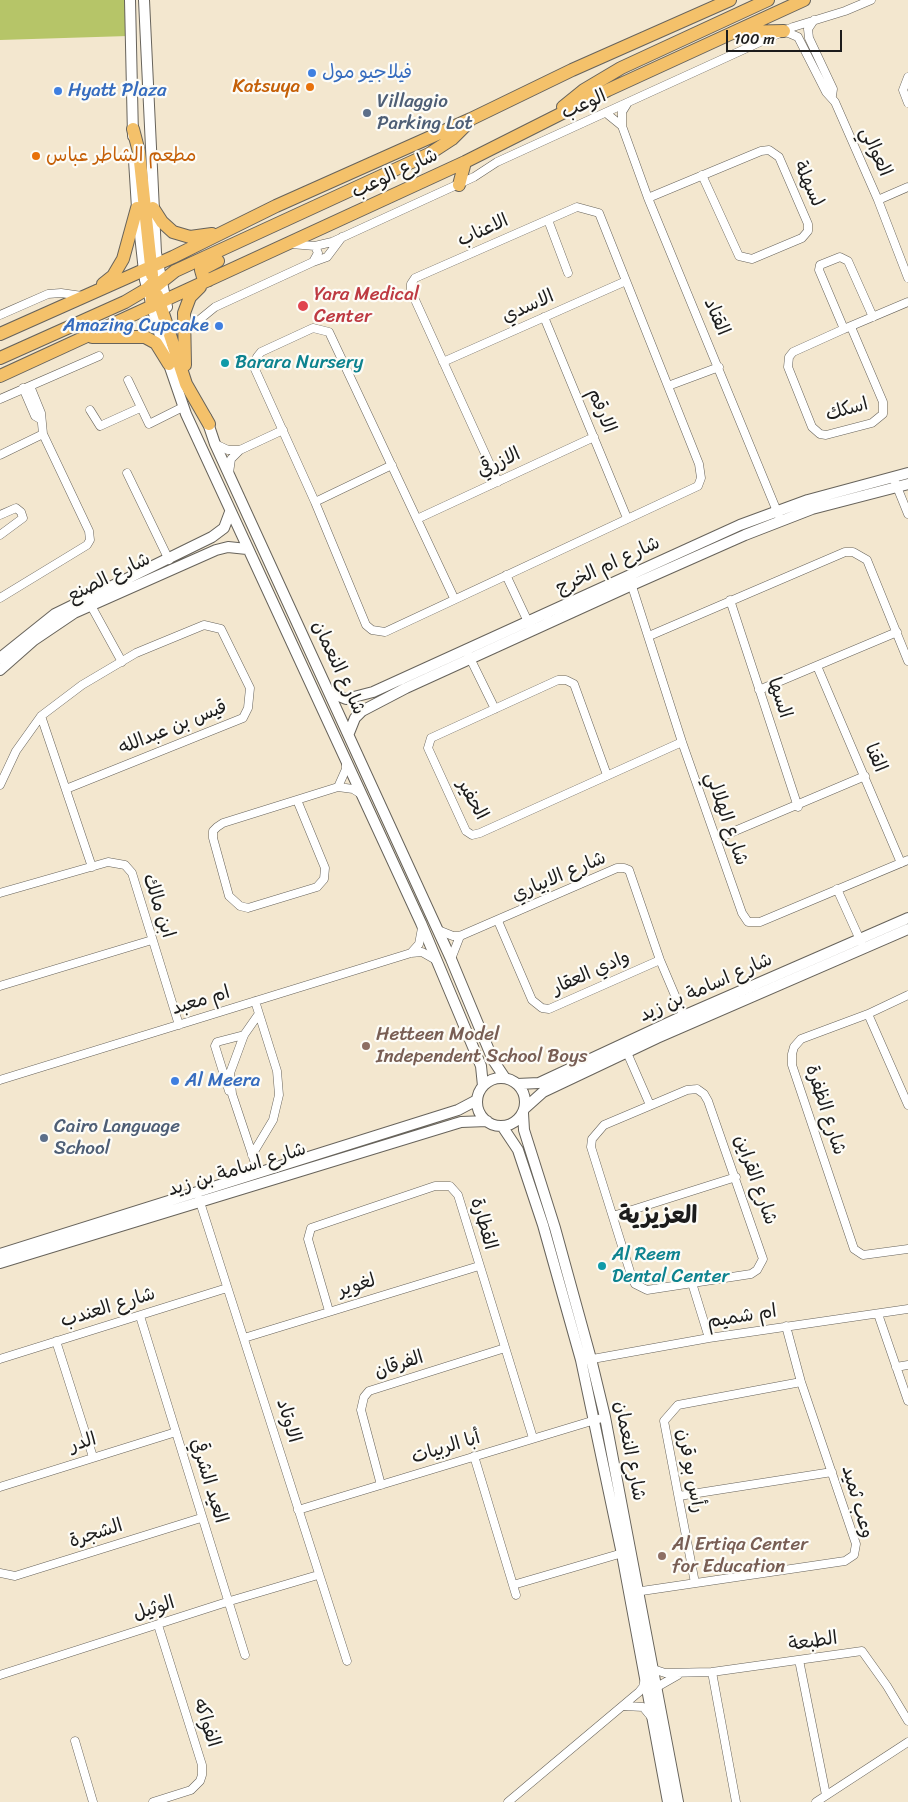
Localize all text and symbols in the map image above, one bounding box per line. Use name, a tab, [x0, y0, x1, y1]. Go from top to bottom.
scale bar	[728, 20, 844, 52]
text: 100 m	[734, 26, 775, 52]
place label: فيلاجيو مول	[322, 62, 412, 84]
marker: فيلاجيو مول	[306, 67, 318, 79]
place label: Katsuya	[232, 76, 300, 98]
place label: Hyatt Plaza	[68, 80, 167, 102]
marker: Katsuya	[304, 81, 316, 93]
marker: Hyatt Plaza	[52, 85, 64, 97]
street label: الوعب	[558, 85, 610, 125]
place label: Villaggio Parking Lot	[377, 91, 473, 135]
marker: Villaggio Parking Lot	[361, 107, 373, 119]
street label: العوالي	[854, 124, 896, 180]
street label: شارع الوعب	[348, 144, 442, 204]
place label: مطعم الشاطر عباس	[46, 145, 196, 167]
marker: مطعم الشاطر عباس	[30, 150, 42, 162]
street label: لسهلة	[788, 158, 828, 210]
street label: الاعناب	[454, 210, 512, 252]
place label: Yara Medical Center	[314, 284, 419, 328]
street label: الاسدي	[498, 285, 558, 329]
street label: القتاد	[698, 295, 734, 339]
marker: Yara Medical Center	[296, 299, 310, 313]
place label: Amazing Cupcake	[63, 315, 209, 337]
marker: Amazing Cupcake	[213, 320, 225, 332]
place label: Barara Nursery	[235, 352, 363, 374]
marker: Barara Nursery	[219, 357, 231, 369]
street label: الارقم	[582, 386, 620, 436]
street label: اسكك	[823, 393, 871, 427]
street label: الازرقي	[474, 443, 524, 483]
street label: شارع ام الخرج	[552, 532, 664, 600]
street label: شارع الصنع	[64, 548, 154, 608]
street label: شارع النعمان	[306, 617, 370, 719]
street label: السها	[762, 675, 796, 721]
street label: قيس بن عبدالله	[115, 696, 231, 760]
street label: القنا	[859, 740, 891, 776]
street label: شارع الهلالي	[699, 769, 753, 869]
street label: الحفير	[452, 776, 492, 824]
street label: شارع الابياري	[508, 847, 610, 907]
street label: ابن مالك	[137, 871, 179, 941]
street label: وادي العقار	[549, 946, 633, 1000]
street label: شارع اسامة بن زيد	[636, 948, 776, 1028]
street label: ام معبد	[169, 981, 233, 1021]
place label: Hetteen Model Independent School Boys	[376, 1024, 588, 1068]
marker: Hetteen Model Independent School Boys	[360, 1040, 372, 1052]
street label: شارع الظفرة	[800, 1062, 850, 1158]
place label: Al Meera	[185, 1070, 260, 1092]
marker: Al Meera	[169, 1075, 181, 1087]
place label: Cairo Language School	[54, 1116, 180, 1160]
marker: Cairo Language School	[38, 1132, 50, 1144]
street label: شارع القراين	[728, 1132, 782, 1228]
street label: شارع اسامة بن زيد	[165, 1138, 309, 1202]
street label: القطارة	[465, 1195, 501, 1253]
district label: العزيزية	[619, 1203, 697, 1231]
place label: Al Reem Dental Center	[612, 1244, 729, 1288]
marker: Al Reem Dental Center	[596, 1260, 608, 1272]
street label: لغوير	[336, 1270, 378, 1302]
street label: شارع العندب	[58, 1283, 158, 1333]
street label: ام شميم	[706, 1300, 778, 1334]
street label: الفرقان	[371, 1346, 427, 1384]
street label: الاوتاد	[271, 1396, 305, 1446]
street label: شارع النعمان	[608, 1399, 650, 1503]
street label: أبا الربيات	[409, 1427, 483, 1469]
street label: رأس بو قرن	[671, 1427, 709, 1515]
street label: الدر	[67, 1428, 99, 1458]
street label: العيد الشرقي	[184, 1436, 232, 1526]
street label: وعب ثميد	[836, 1463, 878, 1541]
street label: الشجرة	[66, 1515, 126, 1553]
place label: Al Ertiqa Center for Education	[672, 1534, 808, 1578]
marker: Al Ertiqa Center for Education	[656, 1550, 668, 1562]
street label: الوثيل	[130, 1592, 178, 1626]
street label: الطبعة	[787, 1627, 839, 1657]
street label: الفواكه	[187, 1696, 225, 1750]

